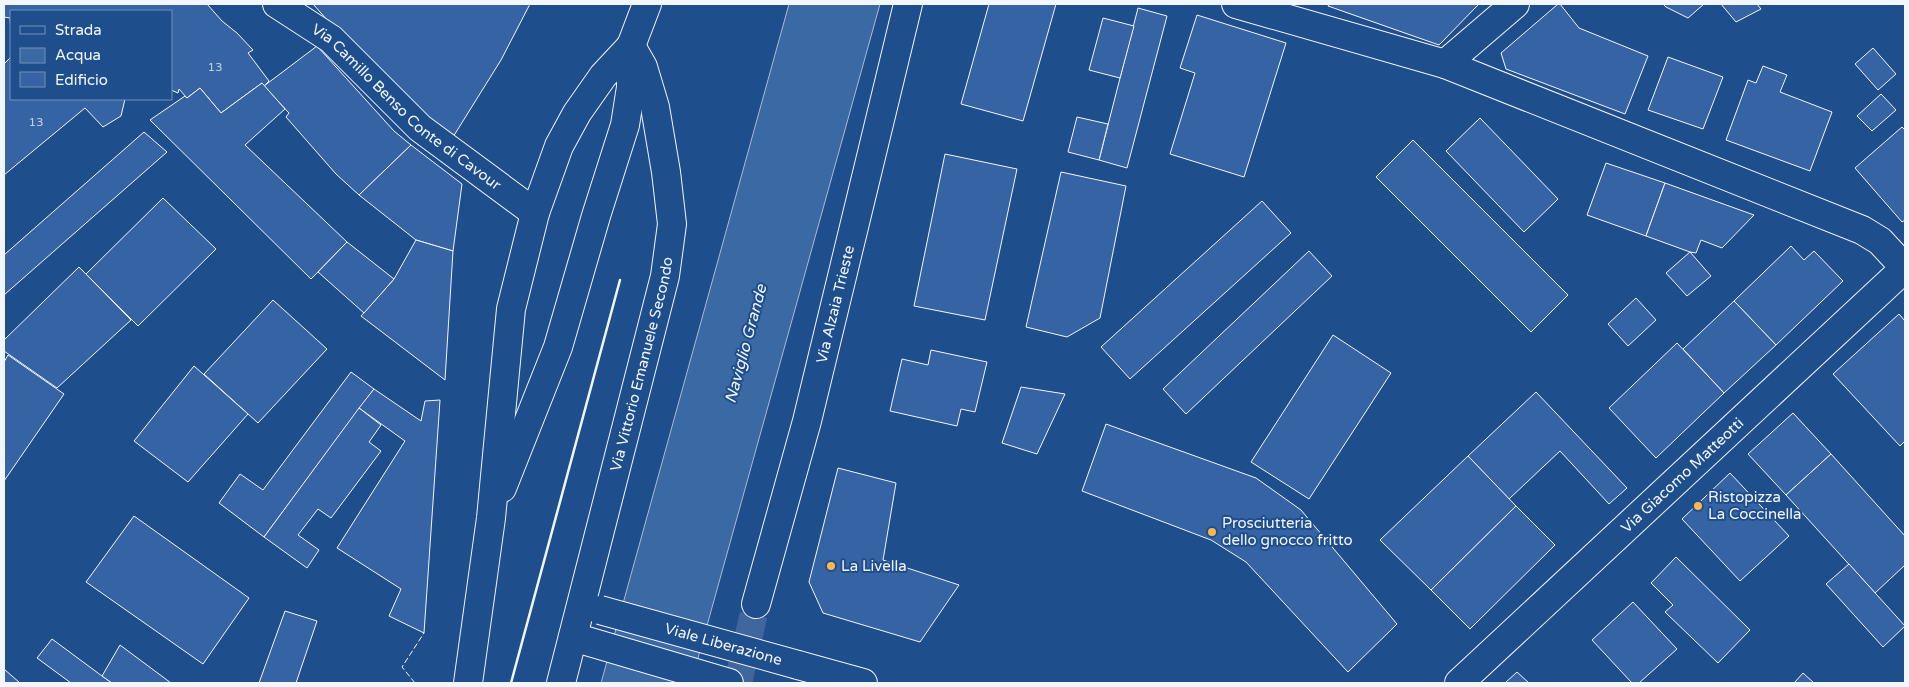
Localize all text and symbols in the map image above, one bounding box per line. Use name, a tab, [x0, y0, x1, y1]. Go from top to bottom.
legend	[10, 10, 172, 100]
street label: Via Camillo Benso Conte di Cavour	[308, 20, 505, 194]
text: Strada	[55, 21, 102, 39]
text: Acqua	[55, 46, 101, 64]
house number: 13	[207, 60, 223, 74]
text: Edificio	[55, 71, 108, 89]
house number: 13	[28, 115, 44, 129]
street label: Via Alzaia Trieste	[812, 244, 858, 365]
street label: Via Vittorio Emanuele Secondo	[606, 256, 676, 473]
water label: Naviglio Grande	[721, 281, 772, 406]
street label: Via Giacomo Matteotti	[1617, 414, 1747, 537]
place label: Ristopizza La Coccinella	[1708, 488, 1801, 523]
marker: Ristopizza La Coccinella	[1692, 500, 1704, 512]
place label: Prosciutteria dello gnocco fritto	[1222, 514, 1353, 549]
marker: Prosciutteria dello gnocco fritto	[1206, 526, 1218, 538]
place label: La Livella	[841, 557, 907, 575]
marker: La Livella	[825, 560, 837, 572]
street label: Viale Liberazione	[663, 619, 784, 669]

